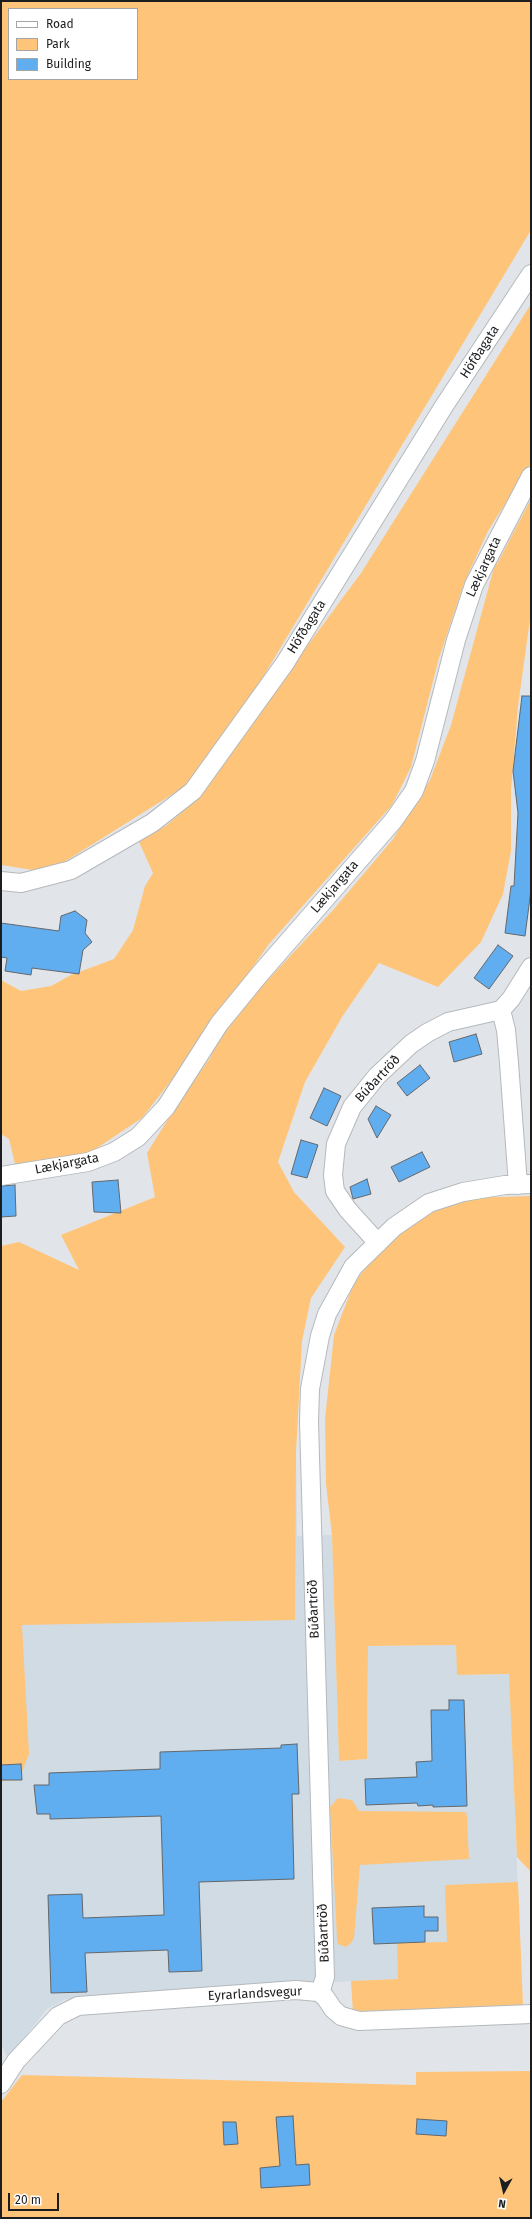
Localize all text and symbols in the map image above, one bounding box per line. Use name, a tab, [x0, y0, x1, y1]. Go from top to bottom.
legend	[8, 8, 138, 80]
text: Road	[46, 17, 74, 31]
text: Park	[46, 37, 70, 51]
text: Building	[46, 57, 91, 71]
street label: Höfðagata	[457, 322, 503, 382]
street label: Lækjargata	[463, 534, 505, 600]
street label: Höfðagata	[284, 597, 330, 657]
street label: Lækjargata	[308, 857, 362, 917]
street label: Búðartröð	[352, 1052, 404, 1106]
street label: Lækjargata	[34, 1150, 100, 1178]
street label: Búðartröð	[305, 1579, 323, 1639]
street label: Búðartröð	[315, 1903, 333, 1963]
street label: Eyrarlandsvegur	[207, 1984, 303, 2004]
north arrow	[484, 2171, 524, 2211]
scale bar	[10, 2185, 61, 2211]
text: 20 m	[15, 2193, 41, 2207]
text: N	[498, 2196, 507, 2210]

